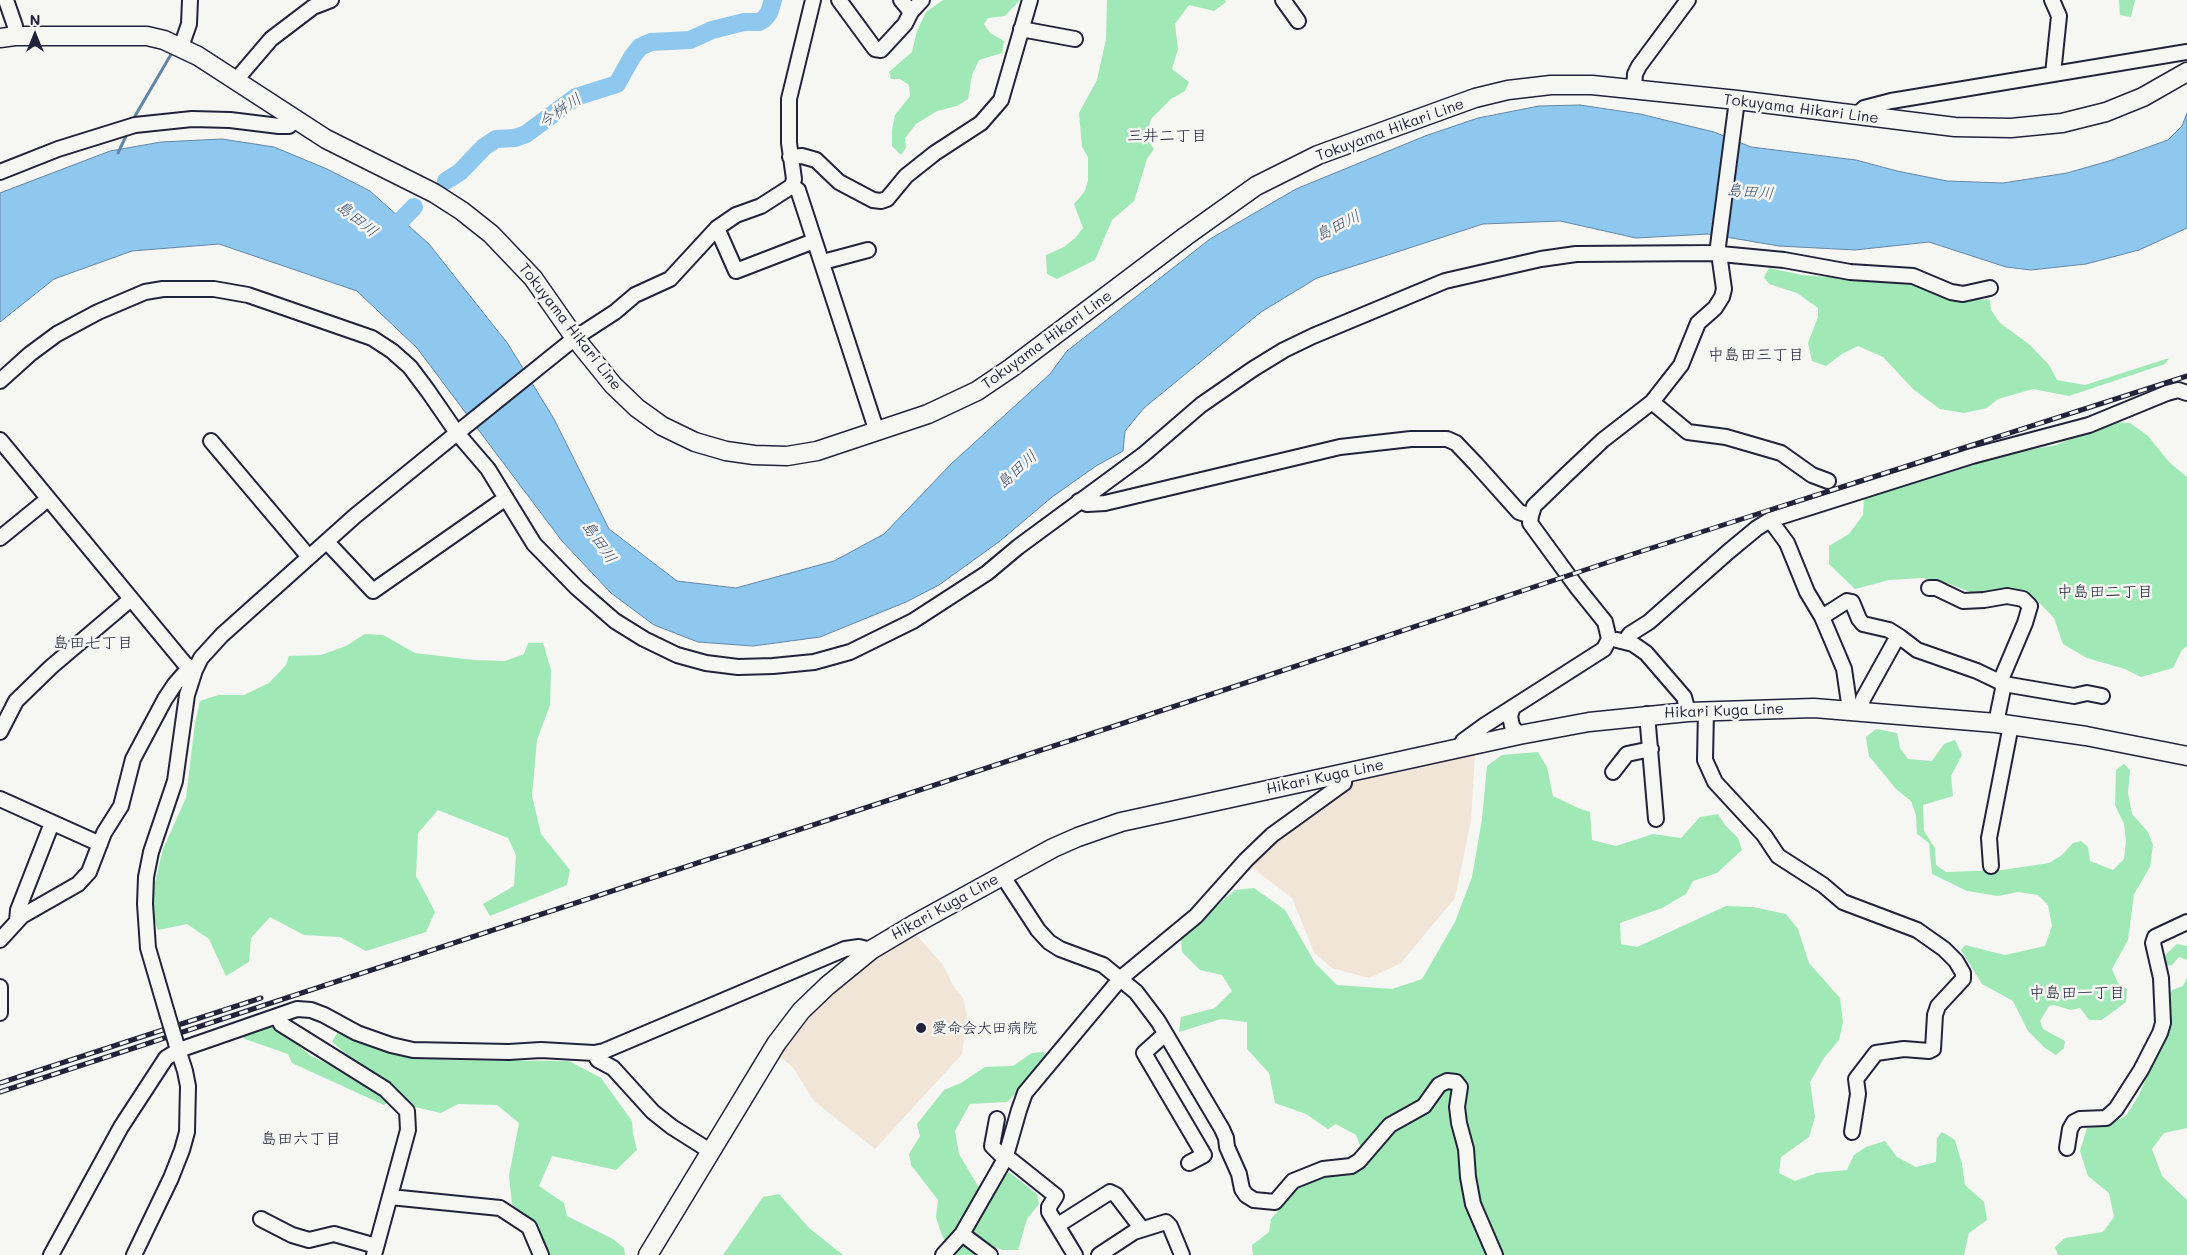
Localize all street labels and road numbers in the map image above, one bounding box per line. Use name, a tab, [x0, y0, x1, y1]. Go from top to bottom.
street label: Tokuyama Hikari Line	[1722, 91, 1880, 127]
street label: Tokuyama Hikari Line	[1313, 95, 1467, 165]
street label: Tokuyama Hikari Line	[515, 260, 625, 394]
street label: Tokuyama Hikari Line	[978, 287, 1116, 393]
street label: Hikari Kuga Line	[1664, 700, 1784, 722]
street label: Hikari Kuga Line	[1265, 756, 1385, 798]
street label: Hikari Kuga Line	[888, 870, 1002, 944]

